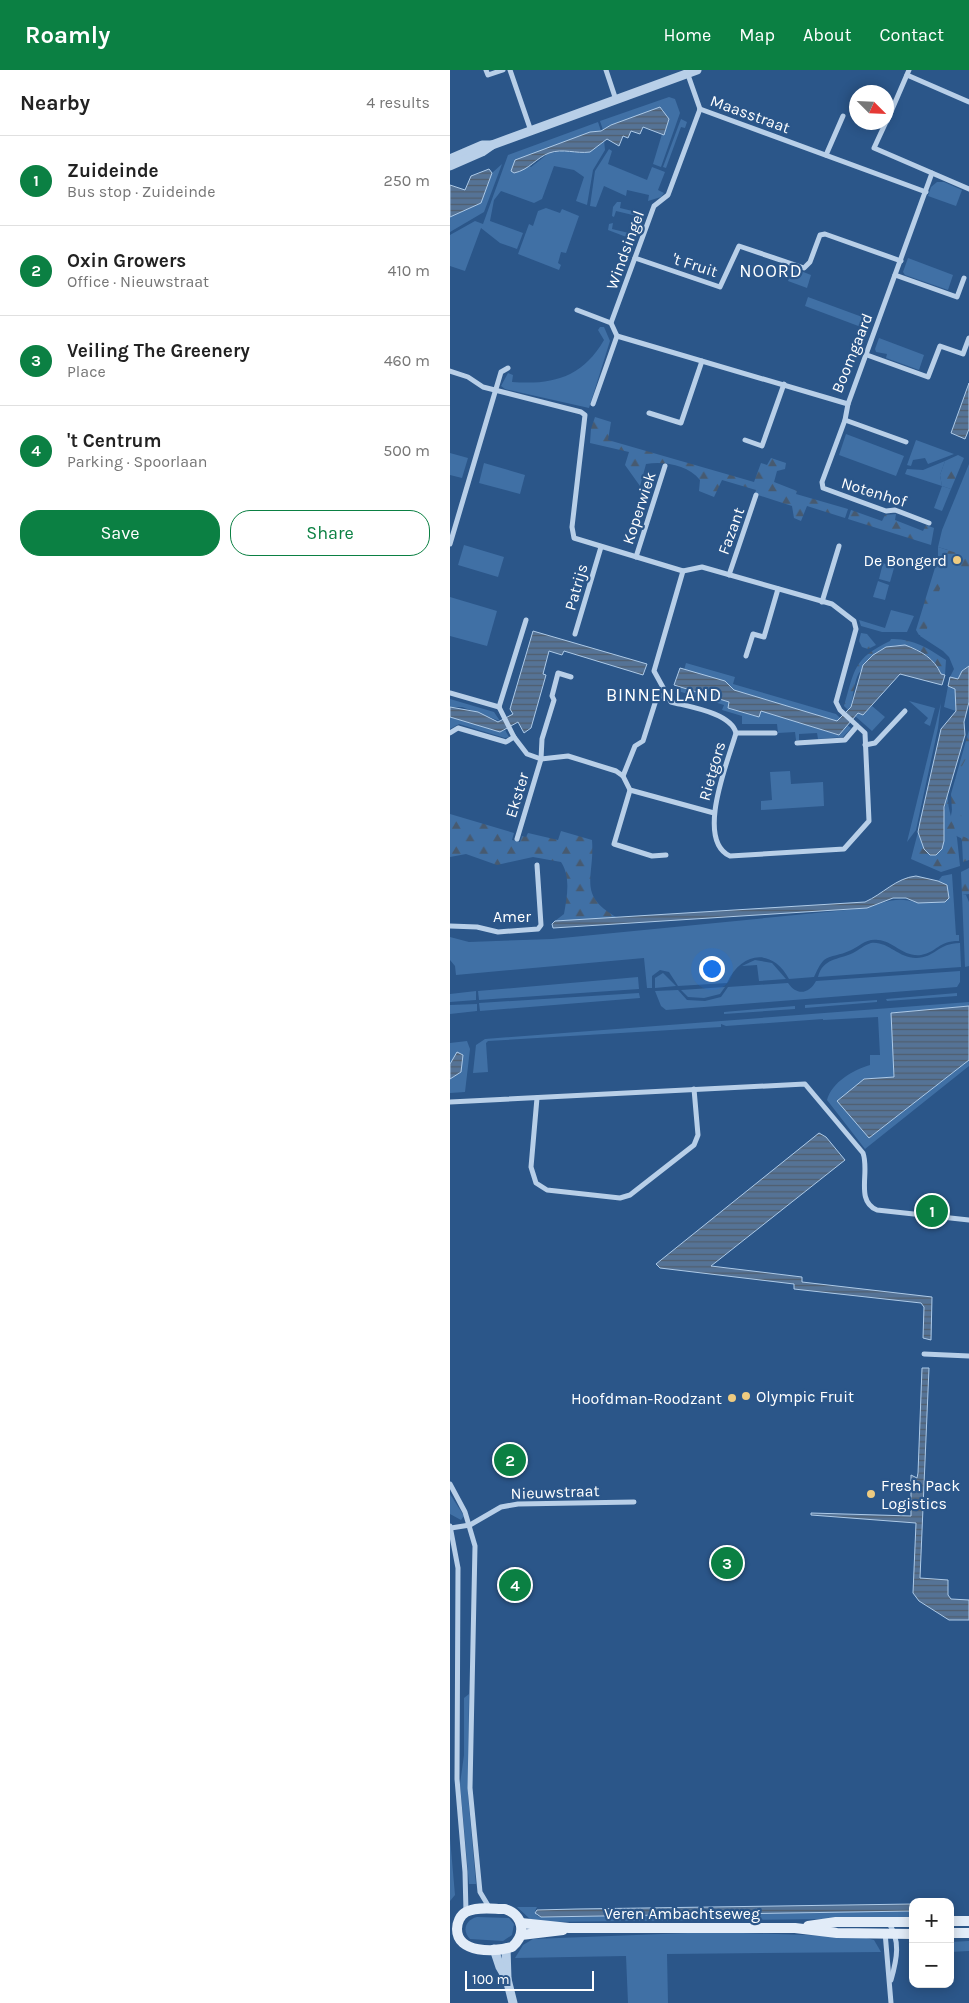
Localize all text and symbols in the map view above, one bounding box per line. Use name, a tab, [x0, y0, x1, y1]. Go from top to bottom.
text: Roamly	[25, 21, 110, 49]
text: Home	[663, 24, 711, 46]
text: Map	[739, 24, 775, 46]
text: About	[803, 24, 852, 46]
text: Contact	[880, 24, 944, 46]
north arrow	[849, 85, 894, 130]
text: Nearby	[20, 91, 90, 115]
street label: Maasstraat	[708, 91, 792, 137]
text: 4 results	[366, 93, 430, 112]
text: Zuideinde	[67, 160, 159, 182]
text: 1	[33, 171, 39, 190]
text: 250 m	[383, 171, 430, 190]
text: Bus stop · Zuideinde	[67, 182, 216, 201]
street label: Windsingel	[602, 208, 648, 292]
street label: 't Fruit	[670, 249, 720, 281]
text: Oxin Growers	[67, 250, 186, 272]
district label: NOORD	[739, 260, 803, 282]
text: 2	[31, 261, 41, 280]
text: 410 m	[388, 261, 430, 280]
text: Office · Nieuwstraat	[67, 272, 209, 291]
street label: Boomgaard	[827, 310, 877, 396]
text: Veiling The Greenery	[67, 340, 250, 362]
text: 3	[31, 351, 41, 370]
text: 460 m	[384, 351, 430, 370]
text: Place	[67, 362, 106, 381]
text: 't Centrum	[67, 430, 162, 452]
text: 4	[31, 441, 41, 460]
text: 500 m	[383, 441, 430, 460]
text: Parking · Spoorlaan	[67, 452, 207, 471]
street label: Koperwiek	[618, 469, 660, 547]
street label: Notenhof	[839, 473, 910, 511]
street label: Fazant	[714, 505, 748, 557]
button: Save	[20, 510, 220, 556]
button: Share	[230, 510, 430, 556]
place label: De Bongerd	[864, 551, 947, 570]
marker: De Bongerd	[951, 554, 963, 566]
street label: Patrijs	[560, 561, 592, 613]
district label: BINNENLAND	[606, 684, 722, 706]
street label: Rietgors	[694, 739, 730, 803]
street label: Ekster	[501, 770, 533, 820]
street label: Amer	[493, 907, 531, 926]
your location	[699, 956, 725, 982]
pin: 1	[916, 1192, 948, 1230]
place label: Olympic Fruit	[756, 1387, 854, 1406]
place label: Hoofdman-Roodzant	[571, 1389, 722, 1408]
marker: Olympic Fruit	[740, 1390, 752, 1402]
marker: Hoofdman-Roodzant	[726, 1392, 738, 1404]
pin: 2	[494, 1441, 526, 1479]
place label: Fresh Pack Logistics	[881, 1476, 960, 1513]
street label: Nieuwstraat	[510, 1481, 600, 1503]
marker: Fresh Pack Logistics	[865, 1488, 877, 1500]
pin: 3	[711, 1544, 743, 1582]
pin: 4	[499, 1566, 531, 1604]
map controls	[909, 1898, 954, 1988]
button: +	[909, 1898, 954, 1943]
street label: Veren Ambachtseweg	[604, 1904, 760, 1923]
button: −	[909, 1943, 954, 1988]
scale bar	[465, 1968, 594, 1991]
text: 100 m	[472, 1971, 510, 1988]

